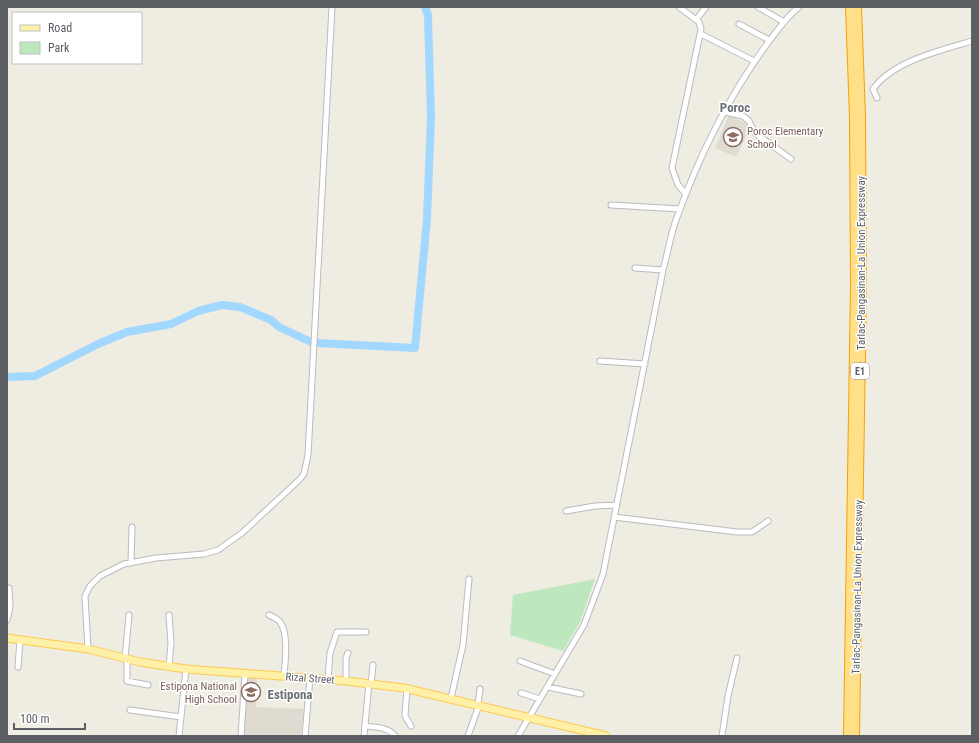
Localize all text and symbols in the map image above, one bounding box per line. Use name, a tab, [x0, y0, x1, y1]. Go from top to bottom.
legend	[12, 12, 142, 64]
text: Road	[48, 21, 72, 35]
text: Park	[48, 41, 70, 55]
district label: Poroc	[720, 100, 750, 115]
place label: Poroc Elementary School	[747, 125, 824, 151]
school or university icon: Poroc Elementary School	[722, 126, 744, 148]
street label: Tarlac-Pangasinan-La Union Expressway	[855, 175, 868, 350]
road number: E1	[851, 363, 869, 379]
street label: Tarlac-Pangasinan-La Union Expressway	[849, 499, 866, 674]
street label: Rizal Street	[285, 670, 335, 687]
place label: Estipona National High School	[160, 680, 237, 706]
school or university icon: Estipona National High School	[240, 681, 262, 703]
district label: Estipona	[268, 687, 312, 702]
scale bar	[14, 705, 85, 731]
text: 100 m	[20, 712, 50, 726]

